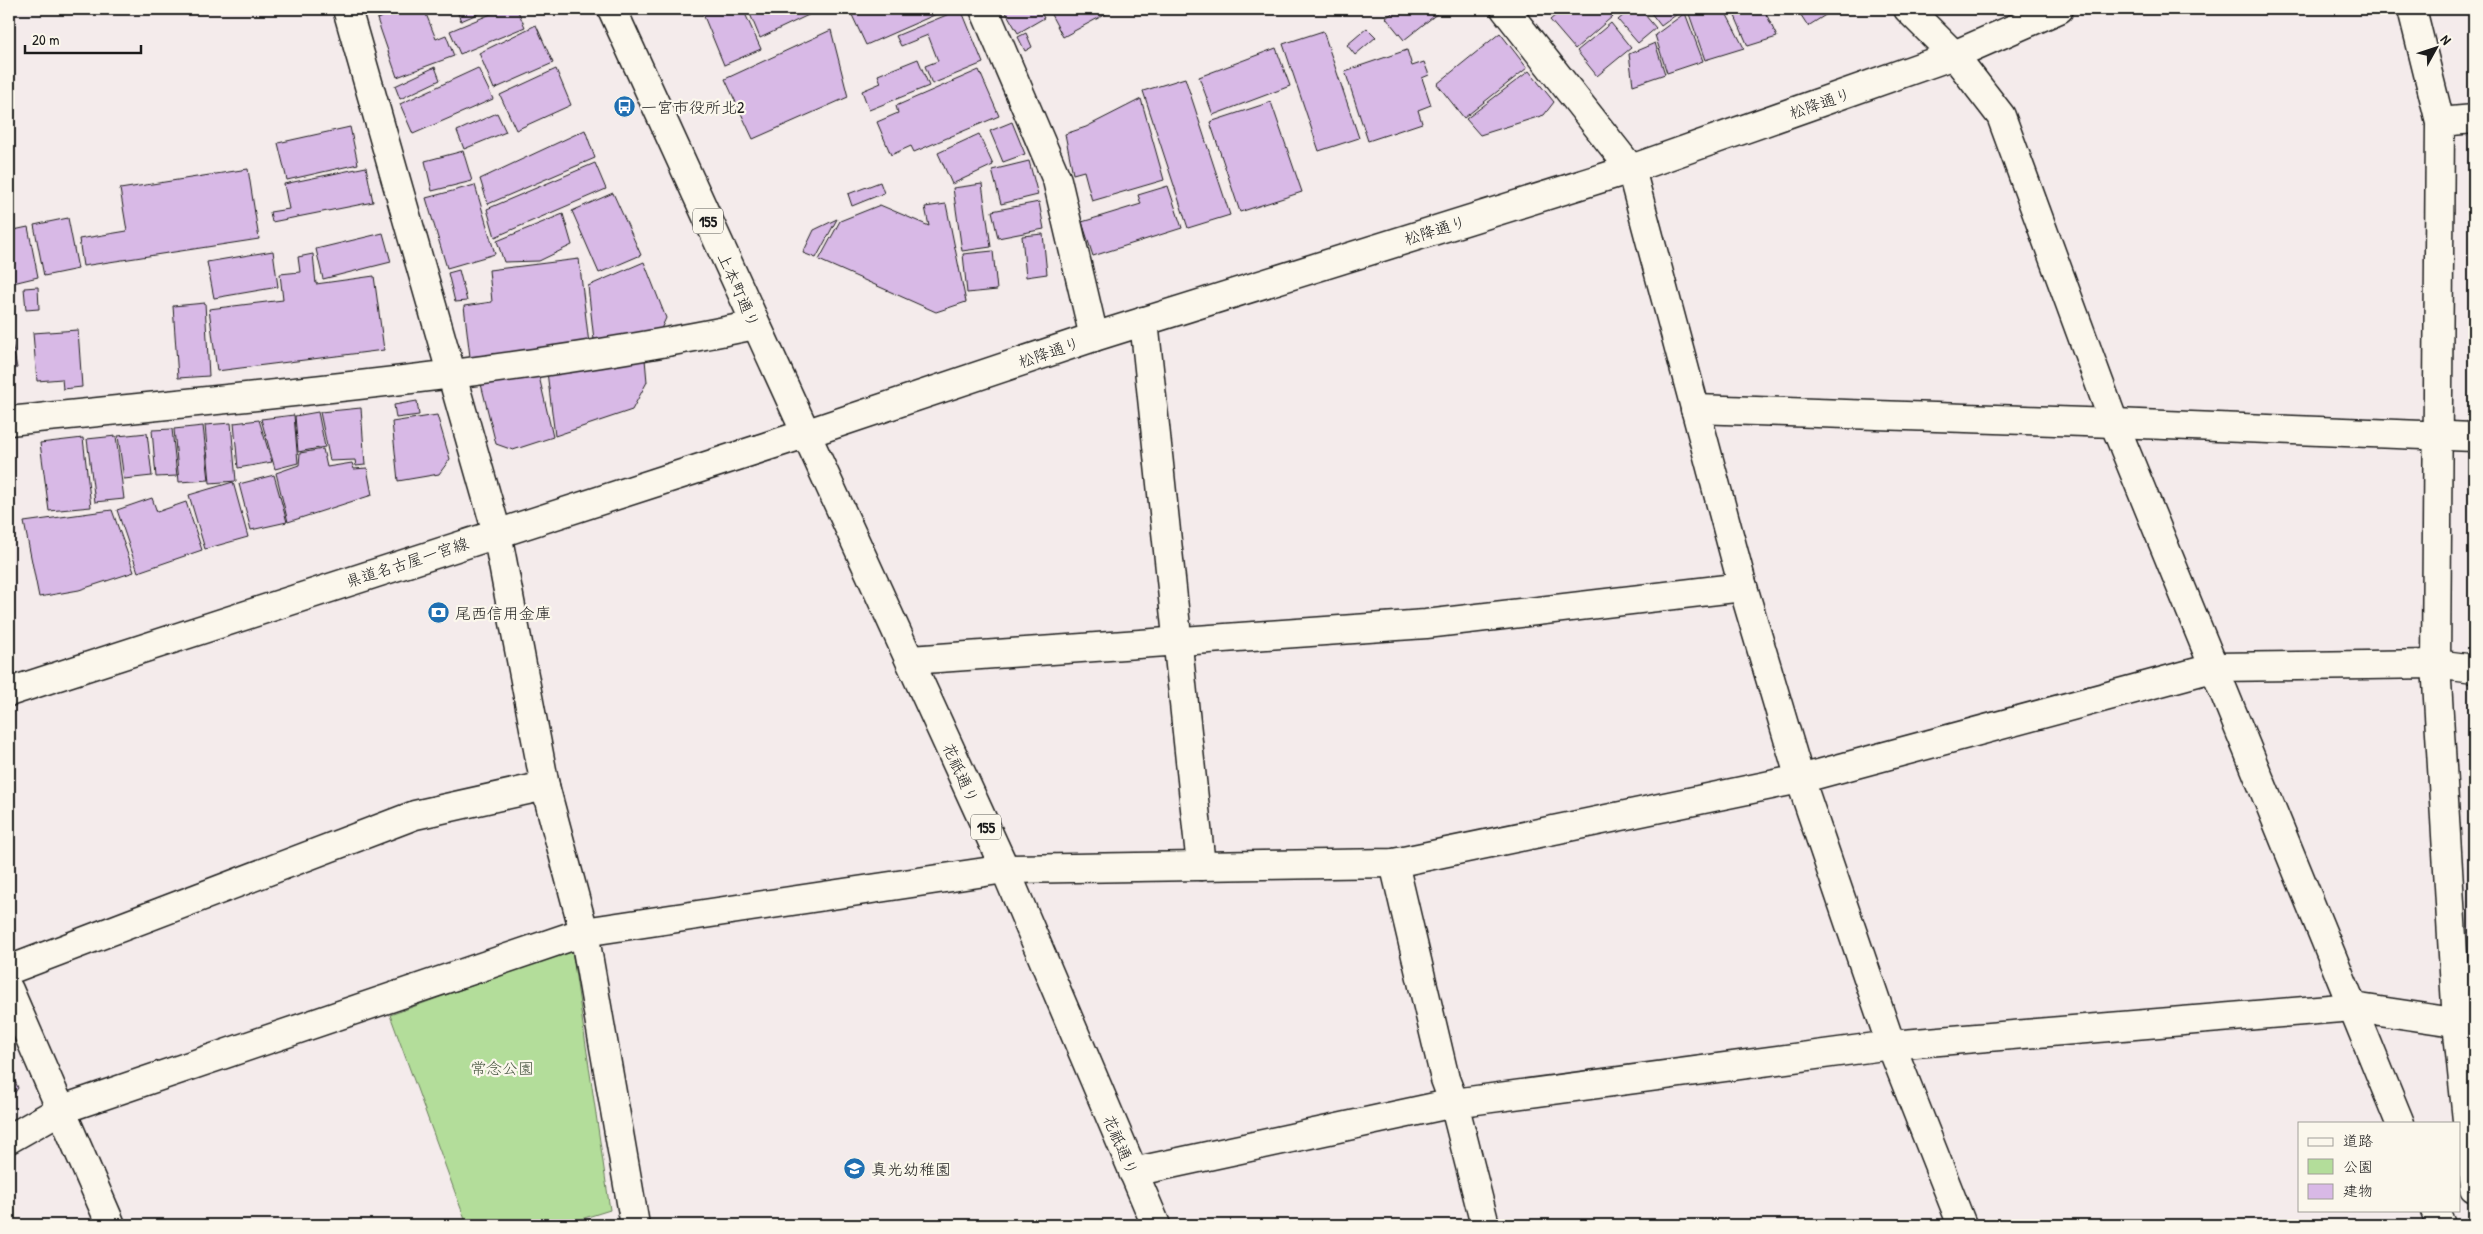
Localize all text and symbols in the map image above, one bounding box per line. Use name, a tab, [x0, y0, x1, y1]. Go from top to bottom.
scale bar	[25, 22, 141, 54]
north arrow	[2410, 22, 2460, 72]
text: 20 m	[32, 29, 59, 50]
text: N	[2437, 30, 2456, 49]
street label: 松降通り	[1786, 82, 1854, 124]
bus stop icon: 一宮市役所北2	[613, 95, 637, 119]
place label: 一宮市役所北2	[641, 96, 745, 118]
road number: 155	[693, 208, 723, 234]
street label: 松降通り	[1401, 210, 1469, 250]
street label: 上本町通り	[713, 249, 765, 331]
street label: 松降通り	[1015, 331, 1083, 373]
street label: 県道名古屋一宮線	[343, 532, 471, 592]
bank icon: 尾西信用金庫	[427, 601, 451, 625]
place label: 尾西信用金庫	[455, 602, 551, 624]
street label: 花祇通り	[938, 739, 984, 807]
road number: 155	[971, 814, 1001, 840]
park label: 常念公園	[470, 1057, 534, 1079]
street label: 花祇通り	[1098, 1111, 1144, 1179]
legend	[2298, 1122, 2460, 1212]
text: 道路	[2343, 1130, 2373, 1151]
text: 公園	[2343, 1156, 2373, 1177]
school or university icon: 真光幼稚園	[843, 1157, 867, 1181]
place label: 真光幼稚園	[871, 1158, 951, 1180]
text: 建物	[2343, 1180, 2373, 1201]

